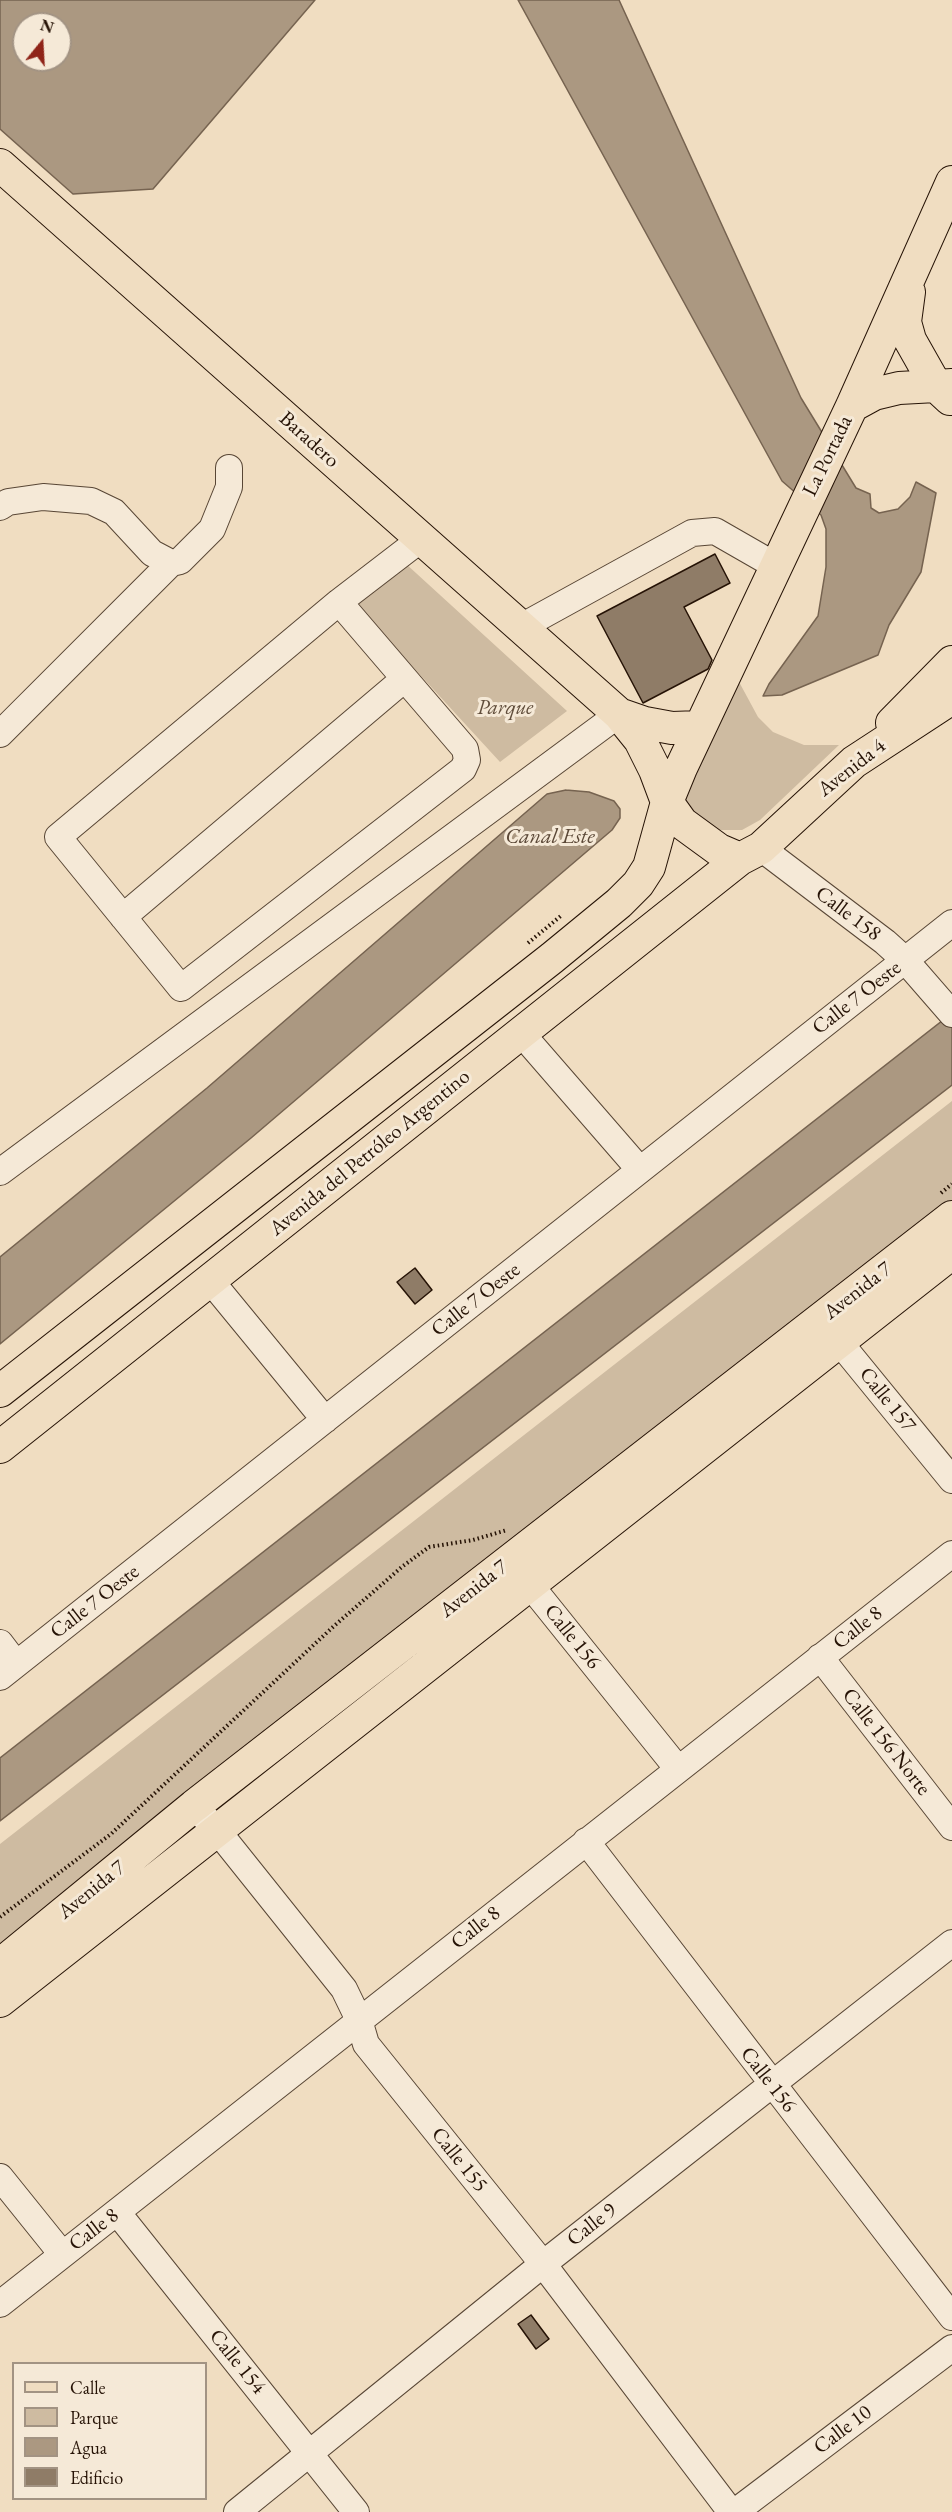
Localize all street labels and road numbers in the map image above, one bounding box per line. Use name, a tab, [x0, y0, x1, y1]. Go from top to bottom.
street label: Baradero	[274, 406, 344, 474]
street label: La Portada	[798, 411, 858, 501]
street label: Avenida 4	[813, 734, 891, 802]
street label: Calle 158	[810, 881, 886, 947]
street label: Calle 7 Oeste	[808, 955, 906, 1041]
street label: Avenida del Petróleo Argentino	[265, 1064, 475, 1242]
street label: Calle 7 Oeste	[427, 1257, 525, 1343]
street label: Avenida 7	[819, 1257, 897, 1325]
street label: Calle 157	[853, 1363, 921, 1437]
street label: Avenida 7	[435, 1555, 513, 1623]
street label: Calle 7 Oeste	[46, 1559, 144, 1645]
street label: Calle 156	[538, 1600, 606, 1674]
street label: Calle 8	[828, 1601, 888, 1655]
street label: Calle 156 Norte	[836, 1683, 936, 1801]
street label: Avenida 7	[53, 1855, 131, 1925]
street label: Calle 8	[446, 1901, 506, 1955]
street label: Calle 156	[735, 2042, 801, 2118]
street label: Calle 155	[425, 2123, 493, 2197]
street label: Calle 9	[562, 2198, 622, 2252]
street label: Calle 8	[64, 2203, 124, 2257]
street label: Calle 154	[203, 2325, 271, 2399]
street label: Calle 10	[809, 2400, 877, 2460]

